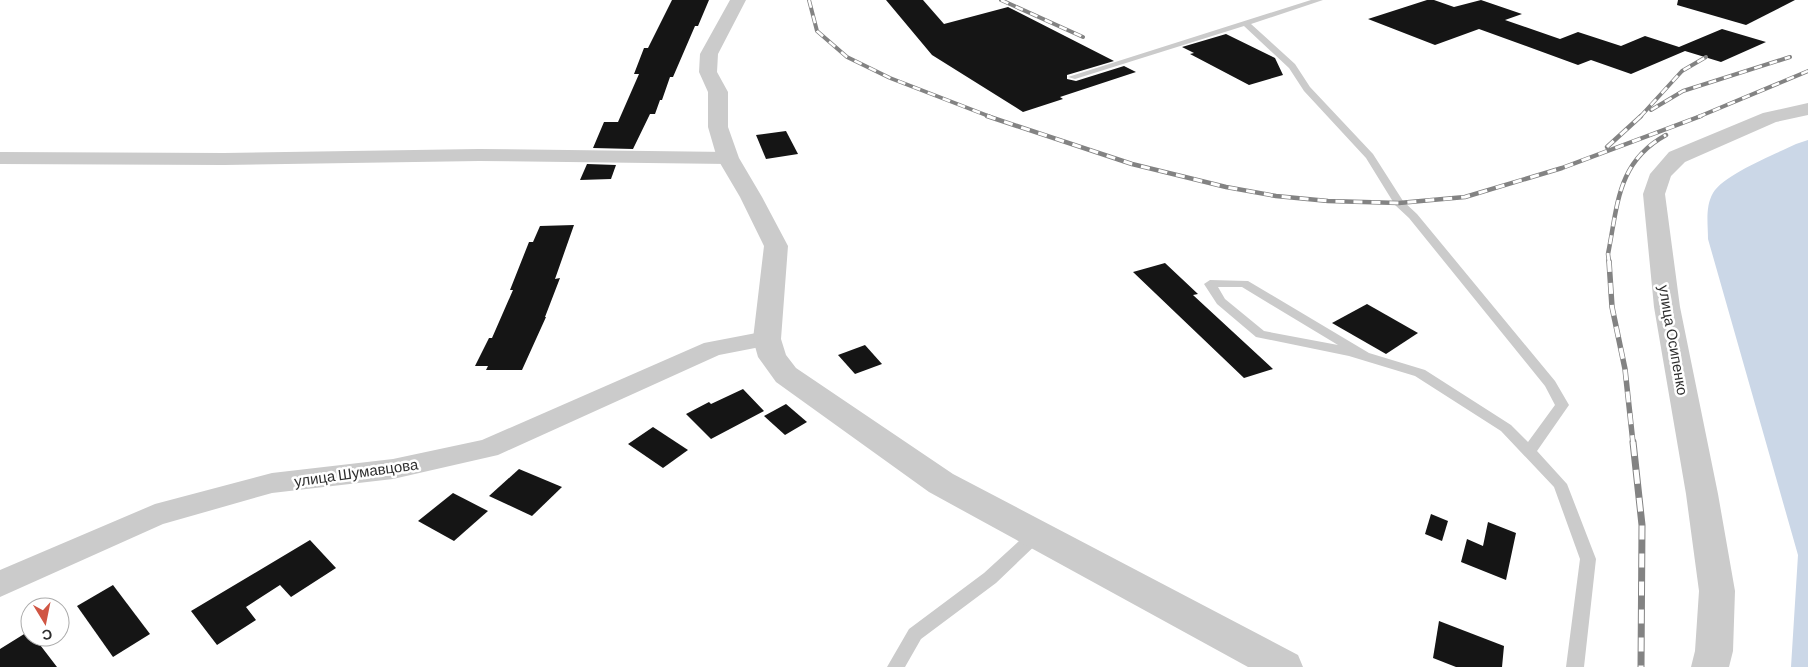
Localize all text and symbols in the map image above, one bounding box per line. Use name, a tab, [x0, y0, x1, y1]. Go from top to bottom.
street label: улица Осипенко	[1655, 283, 1693, 397]
street label: улица Шумавцова	[293, 454, 420, 490]
north arrow	[20, 597, 70, 647]
text: С	[41, 626, 54, 645]

